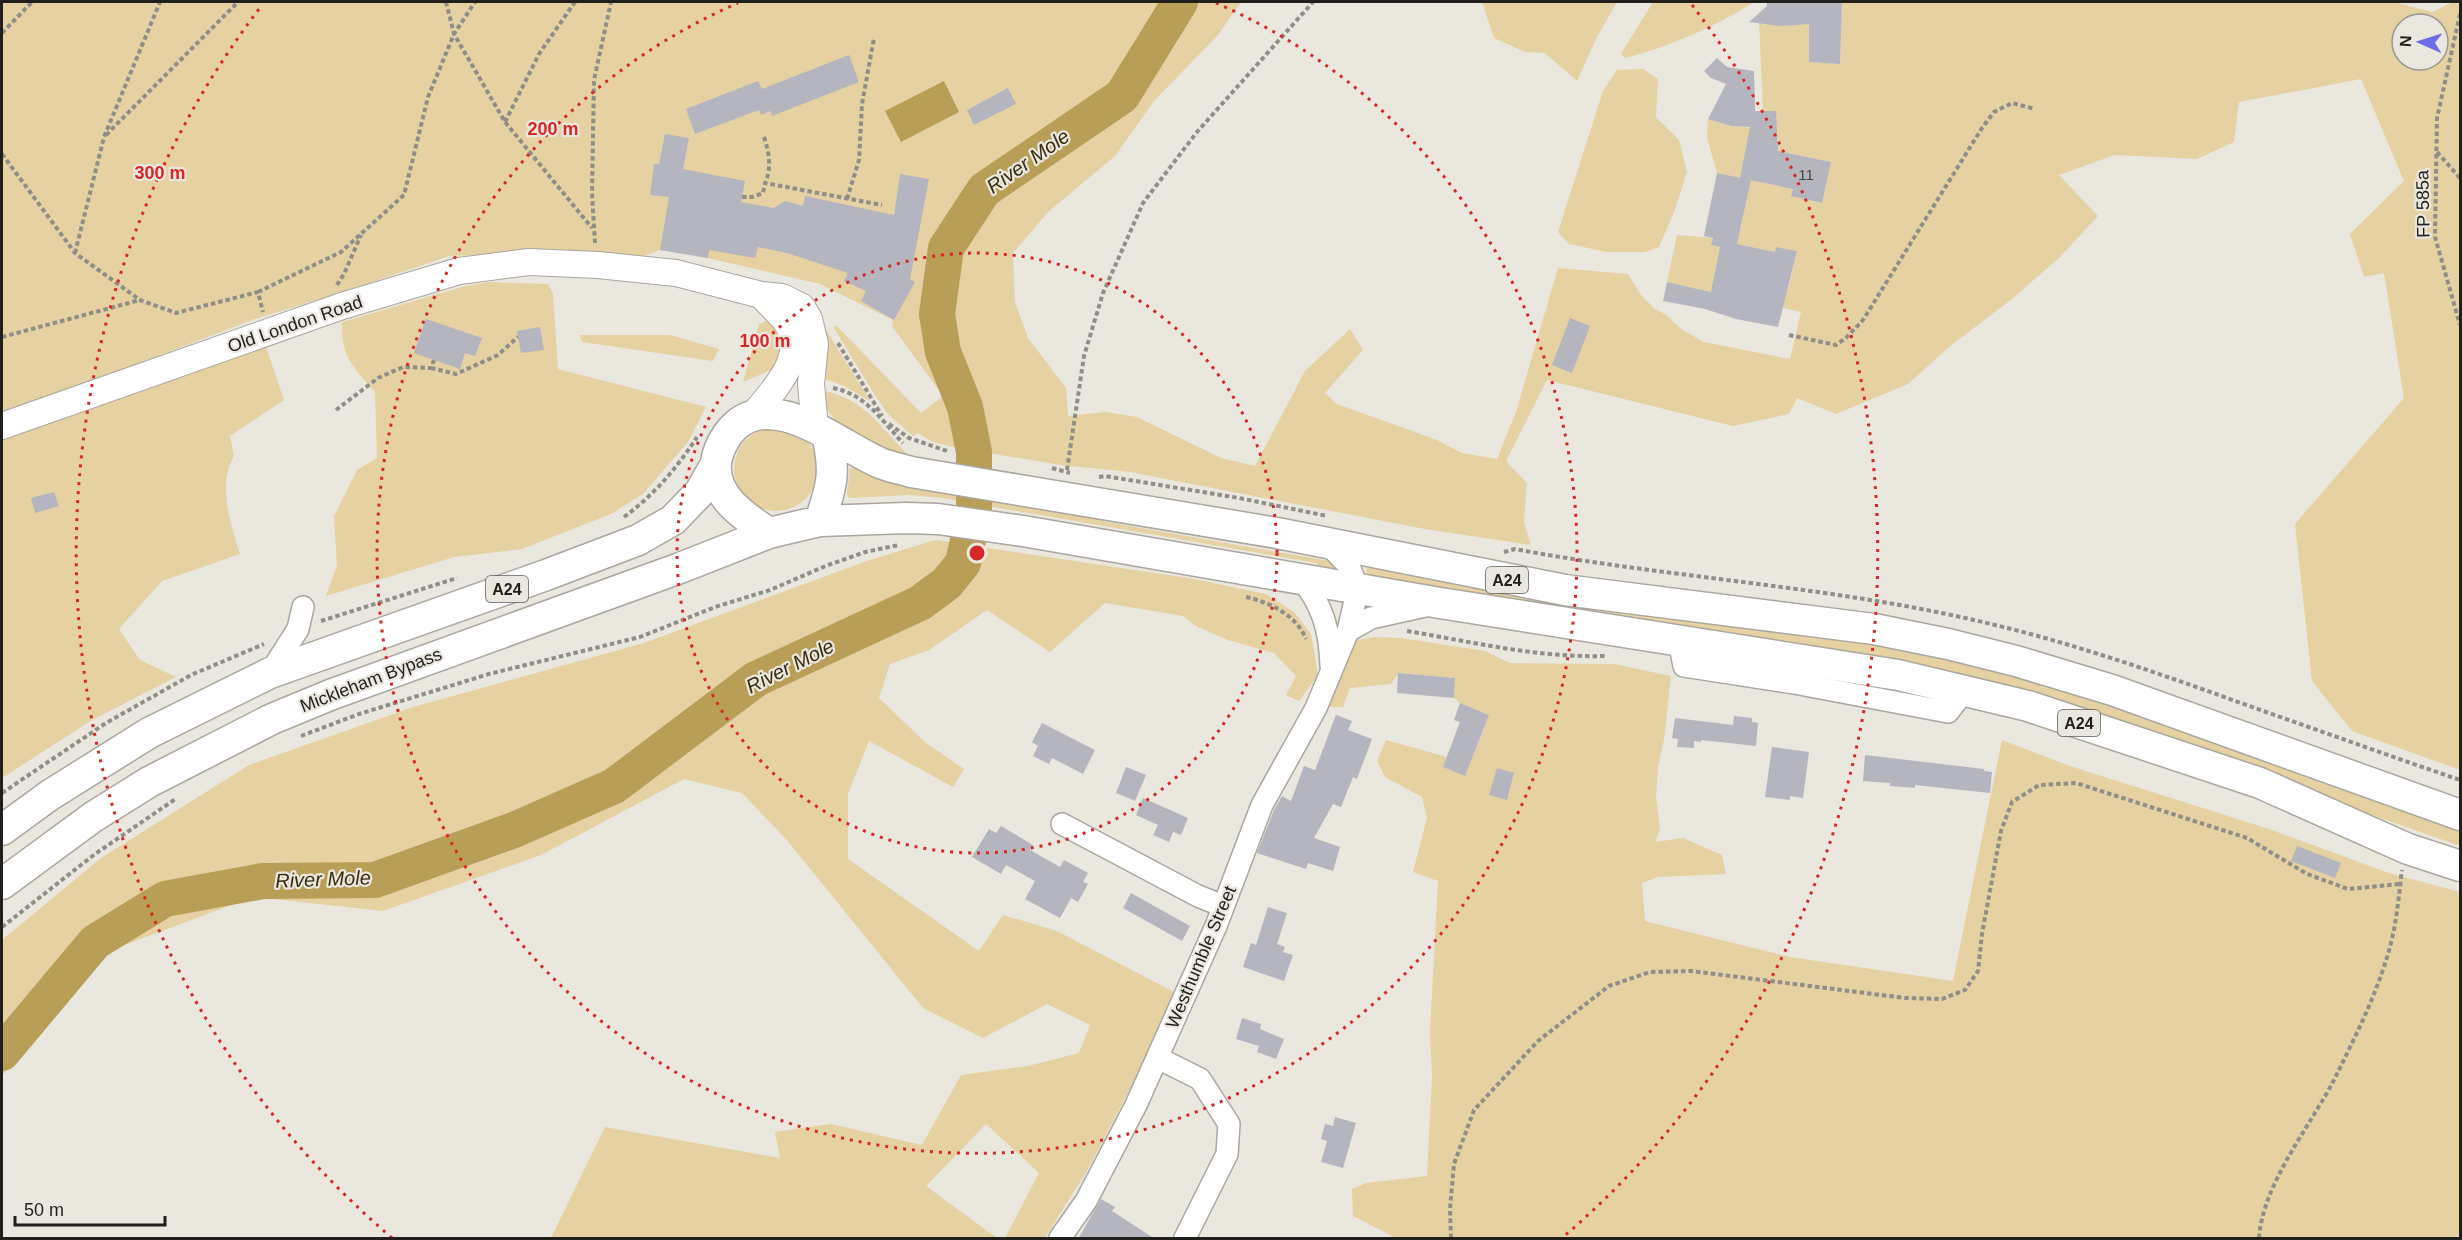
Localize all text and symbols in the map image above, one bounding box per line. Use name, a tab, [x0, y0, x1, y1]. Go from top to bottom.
north arrow	[2390, 12, 2450, 72]
text: N	[2397, 35, 2414, 47]
text: 200 m	[527, 119, 579, 139]
water label: River Mole	[983, 125, 1073, 197]
text: 300 m	[134, 163, 186, 183]
house number: 11	[1798, 166, 1814, 183]
street label: FP 585a	[2412, 169, 2434, 238]
street label: Old London Road	[225, 292, 365, 356]
text: 100 m	[739, 331, 791, 351]
centre of rings	[967, 543, 987, 563]
road number: A24	[1486, 567, 1528, 593]
road number: A24	[486, 576, 528, 602]
water label: River Mole	[742, 635, 838, 697]
street label: Mickleham Bypass	[297, 644, 445, 716]
road number: A24	[2058, 710, 2100, 736]
water label: River Mole	[275, 866, 371, 892]
street label: Westhumble Street	[1162, 883, 1240, 1031]
scale bar	[15, 1189, 165, 1227]
text: 50 m	[24, 1200, 64, 1220]

